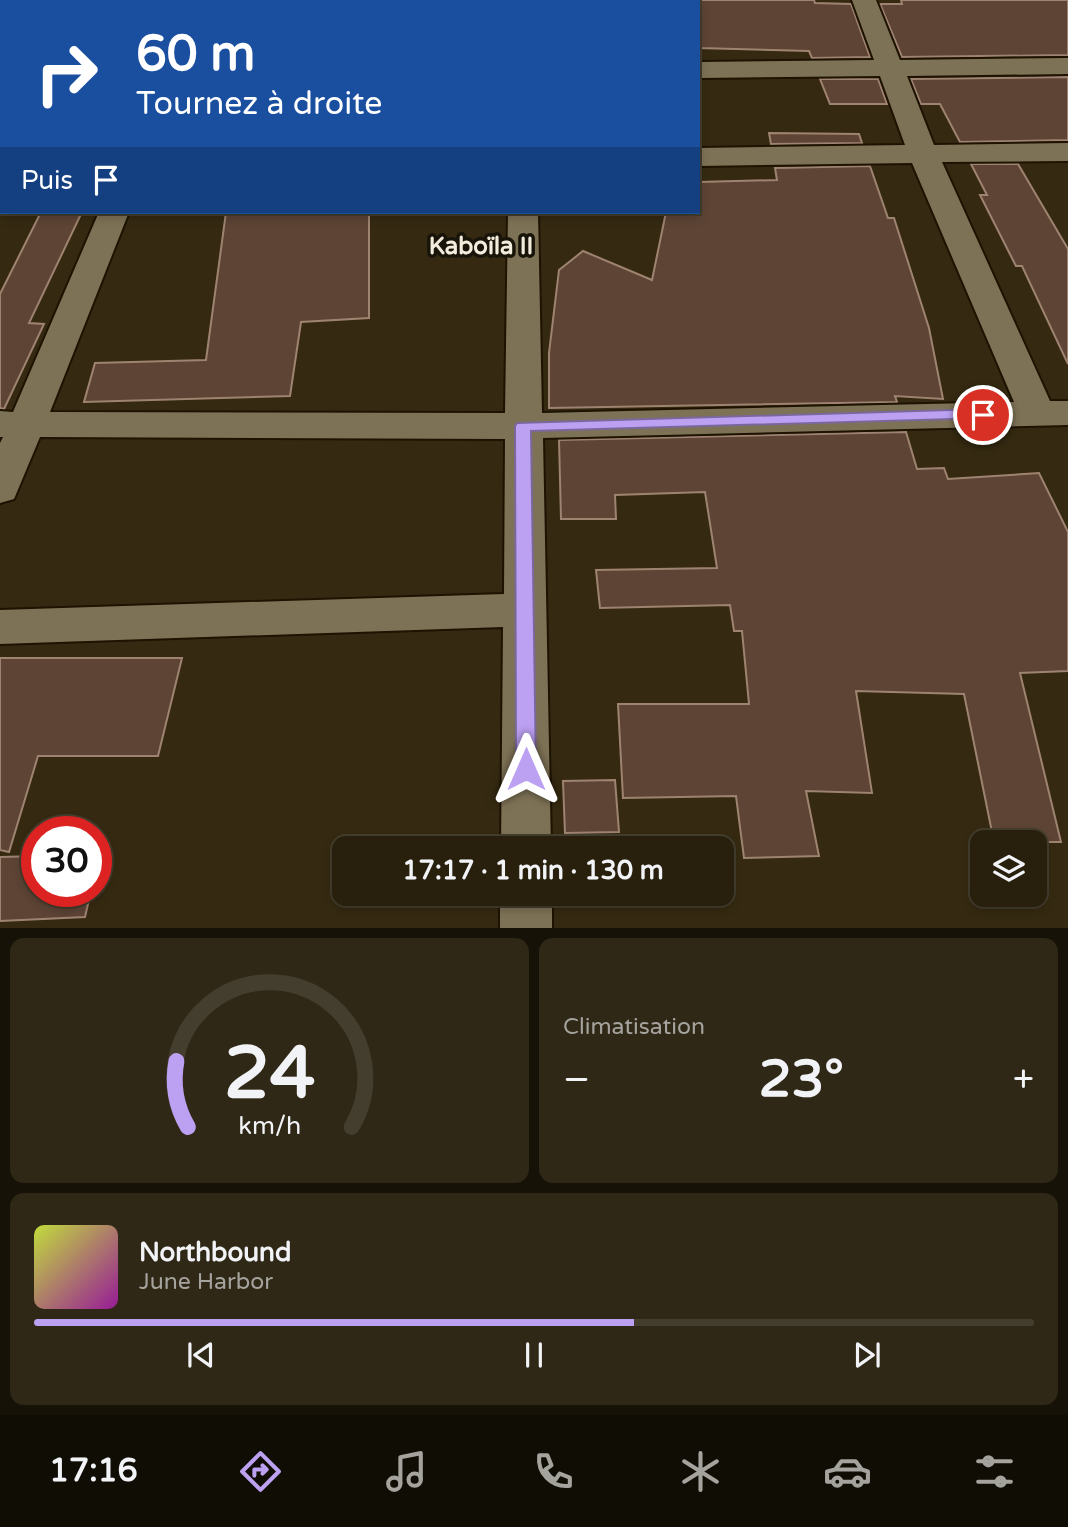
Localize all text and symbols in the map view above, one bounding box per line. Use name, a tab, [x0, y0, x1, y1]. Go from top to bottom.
text: 60 m	[136, 25, 255, 84]
icon: right	[21, 28, 112, 119]
text: Tournez à droite	[136, 85, 382, 123]
icon: arrive	[87, 161, 125, 199]
text: Puis	[21, 165, 73, 196]
district label: Kaboïla II	[429, 232, 533, 261]
pin	[953, 385, 1013, 445]
icon: arrive	[964, 396, 1002, 434]
position arrow	[489, 732, 563, 806]
speed limit sign: 30	[21, 816, 112, 907]
map controls	[970, 830, 1047, 907]
button: layers	[970, 830, 1047, 907]
text: 17:17 · 1 min · 130 m	[402, 855, 664, 886]
text: Climatisation	[563, 1013, 705, 1041]
text: 24	[224, 1030, 315, 1118]
text: 23°	[759, 1048, 844, 1111]
text: −	[563, 1057, 590, 1103]
text: +	[1013, 1057, 1034, 1103]
text: km/h	[238, 1110, 301, 1140]
text: Northbound	[139, 1237, 291, 1268]
text: June Harbor	[139, 1268, 273, 1296]
icon: previous	[182, 1336, 220, 1374]
icon: pause	[515, 1336, 553, 1374]
icon: next	[848, 1336, 886, 1374]
icon: directions	[236, 1447, 285, 1496]
icon: music	[382, 1447, 431, 1496]
icon: phone	[529, 1447, 578, 1496]
icon: climate	[676, 1447, 725, 1496]
icon: car	[823, 1447, 872, 1496]
icon: filters	[970, 1447, 1019, 1496]
text: 17:16	[49, 1452, 138, 1490]

